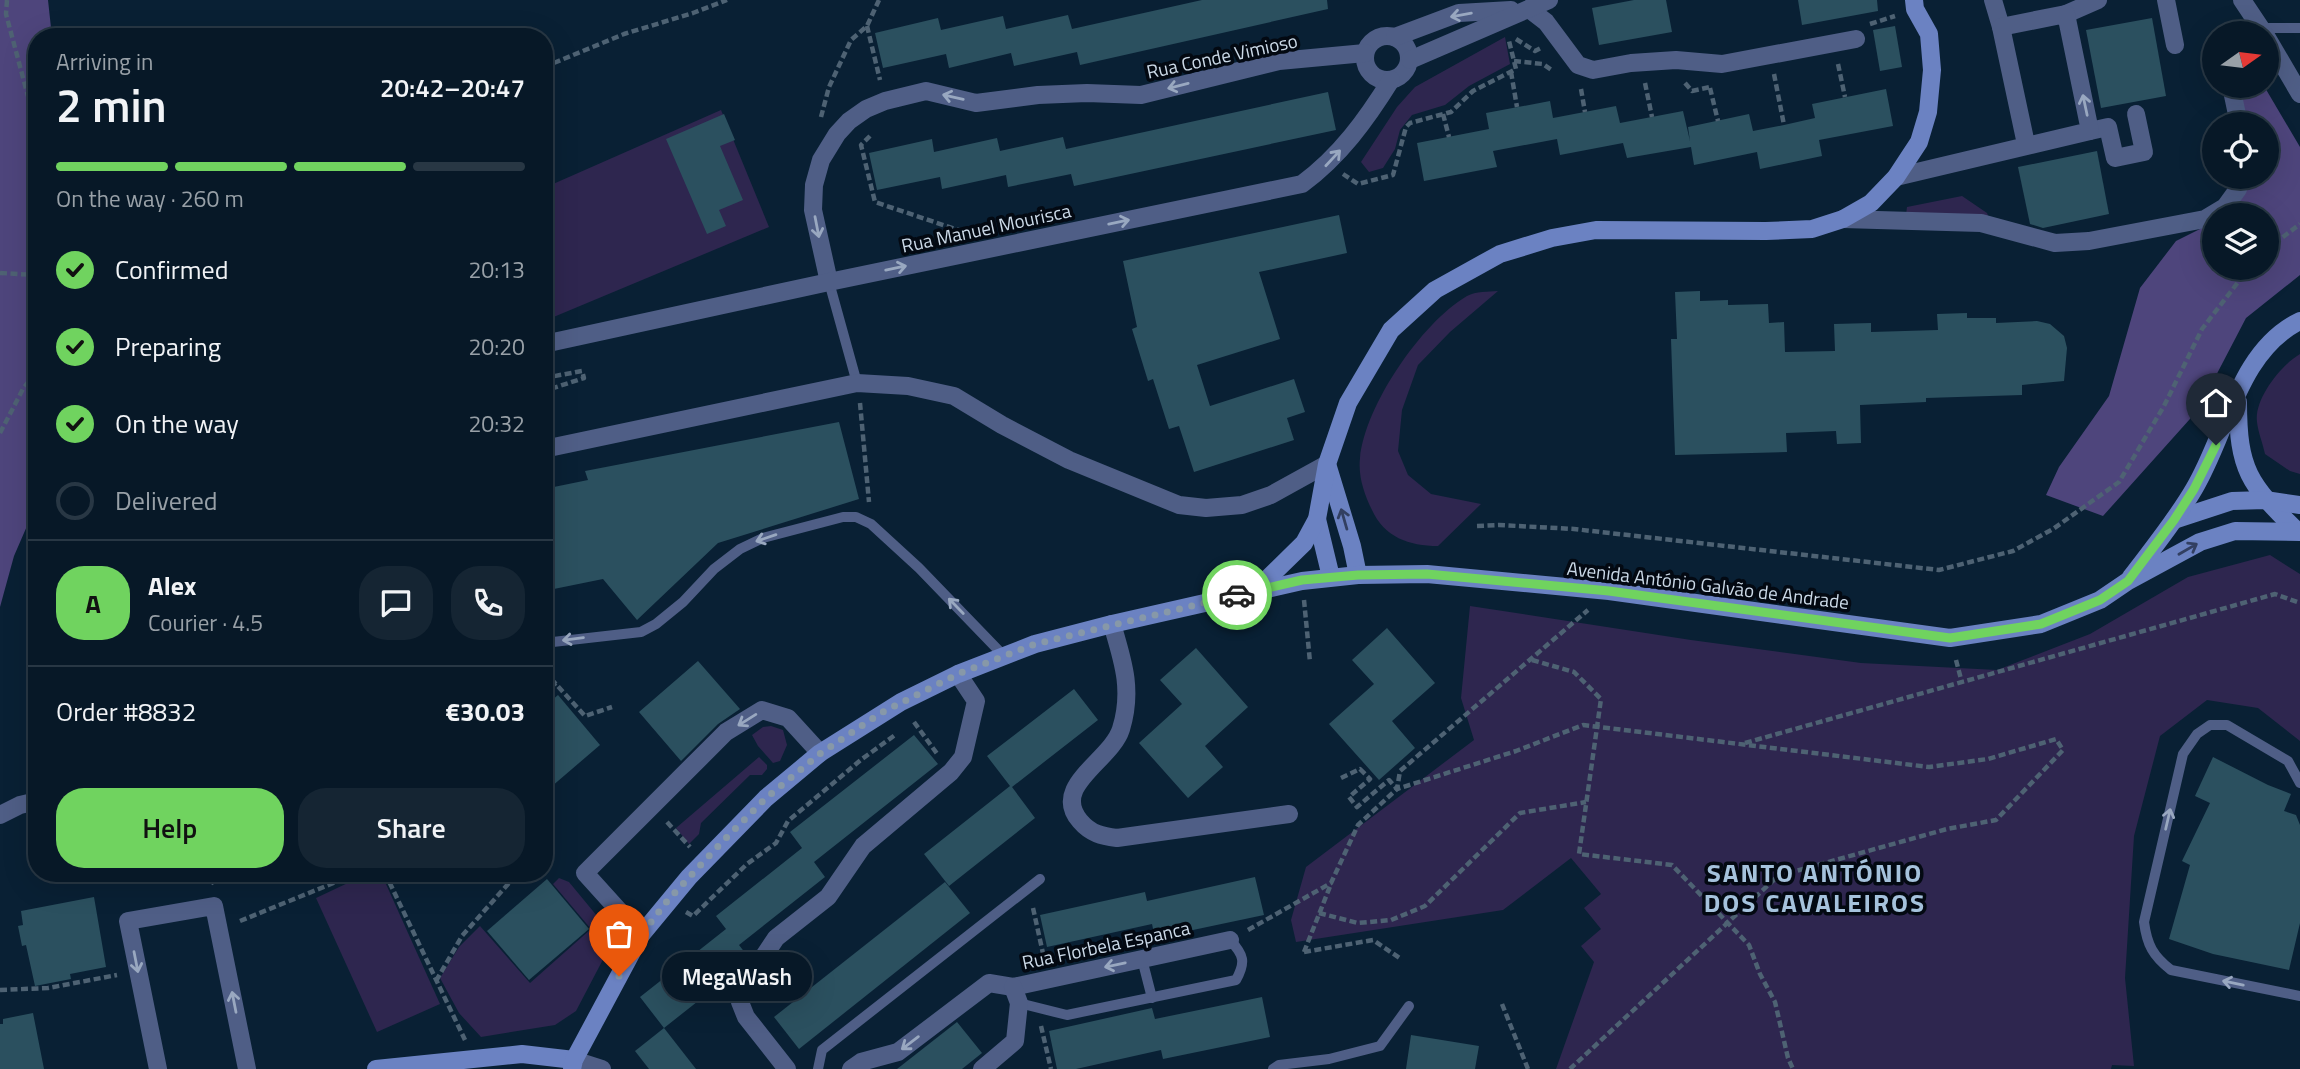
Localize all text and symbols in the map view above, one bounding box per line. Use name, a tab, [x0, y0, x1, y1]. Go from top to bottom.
one-way arrow	[1450, 8, 1473, 22]
north arrow	[2202, 21, 2278, 98]
map controls	[2202, 21, 2279, 280]
street label: Rua Conde Vimioso	[1144, 25, 1300, 86]
text: Arriving in	[56, 44, 153, 79]
text: 20:42–20:47	[380, 68, 525, 107]
text: 2 min	[56, 70, 167, 140]
one-way arrow	[1167, 80, 1190, 93]
one-way arrow	[942, 90, 965, 104]
one-way arrow	[2077, 94, 2091, 117]
button: locate	[2202, 112, 2279, 189]
one-way arrow	[1324, 150, 1341, 167]
text: On the way · 260 m	[56, 181, 244, 216]
street label: Rua Manuel Mourisca	[898, 195, 1074, 260]
button: layers	[2202, 203, 2279, 280]
one-way arrow	[1107, 214, 1130, 228]
one-way arrow	[810, 215, 824, 238]
text: Confirmed	[115, 250, 229, 289]
icon: check	[56, 251, 94, 289]
text: 20:13	[468, 252, 525, 287]
one-way arrow	[884, 260, 907, 274]
text: Preparing	[115, 327, 221, 366]
icon: check	[56, 328, 94, 366]
text: 20:20	[468, 329, 525, 364]
pin	[2186, 373, 2246, 445]
icon: home	[2197, 384, 2235, 422]
text: On the way	[115, 404, 239, 443]
icon: check	[56, 405, 94, 443]
text: 20:32	[468, 406, 525, 441]
text: Delivered	[115, 481, 218, 520]
one-way arrow	[1336, 508, 1349, 530]
one-way arrow	[755, 532, 777, 545]
one-way arrow	[2177, 541, 2197, 555]
street label: Avenida António Galvão de Andrade	[1565, 553, 1851, 616]
courier	[1202, 560, 1272, 630]
text: Alex	[148, 566, 196, 605]
button: chat	[359, 566, 433, 640]
button: phone	[451, 566, 525, 640]
icon: car	[1218, 576, 1256, 614]
text: A	[85, 584, 101, 623]
one-way arrow	[947, 598, 964, 615]
text: Courier · 4.5	[148, 605, 263, 640]
one-way arrow	[562, 633, 584, 646]
text: Order #8832	[56, 692, 196, 731]
text: €30.03	[446, 692, 525, 731]
one-way arrow	[737, 713, 757, 727]
button: Help	[56, 788, 284, 868]
button: Share	[298, 788, 525, 868]
one-way arrow	[2162, 808, 2175, 831]
district label: SANTO ANTÓNIO DOS CAVALEIROS	[1704, 853, 1926, 922]
pin	[589, 904, 649, 976]
street label: Rua Florbela Espanca	[1019, 912, 1193, 976]
icon: bag	[600, 915, 638, 953]
one-way arrow	[130, 950, 144, 973]
callout: MegaWash	[661, 951, 812, 1000]
text: MegaWash	[682, 959, 792, 994]
one-way arrow	[1104, 959, 1127, 973]
one-way arrow	[2222, 975, 2245, 989]
one-way arrow	[226, 991, 240, 1014]
one-way arrow	[901, 1035, 920, 1050]

